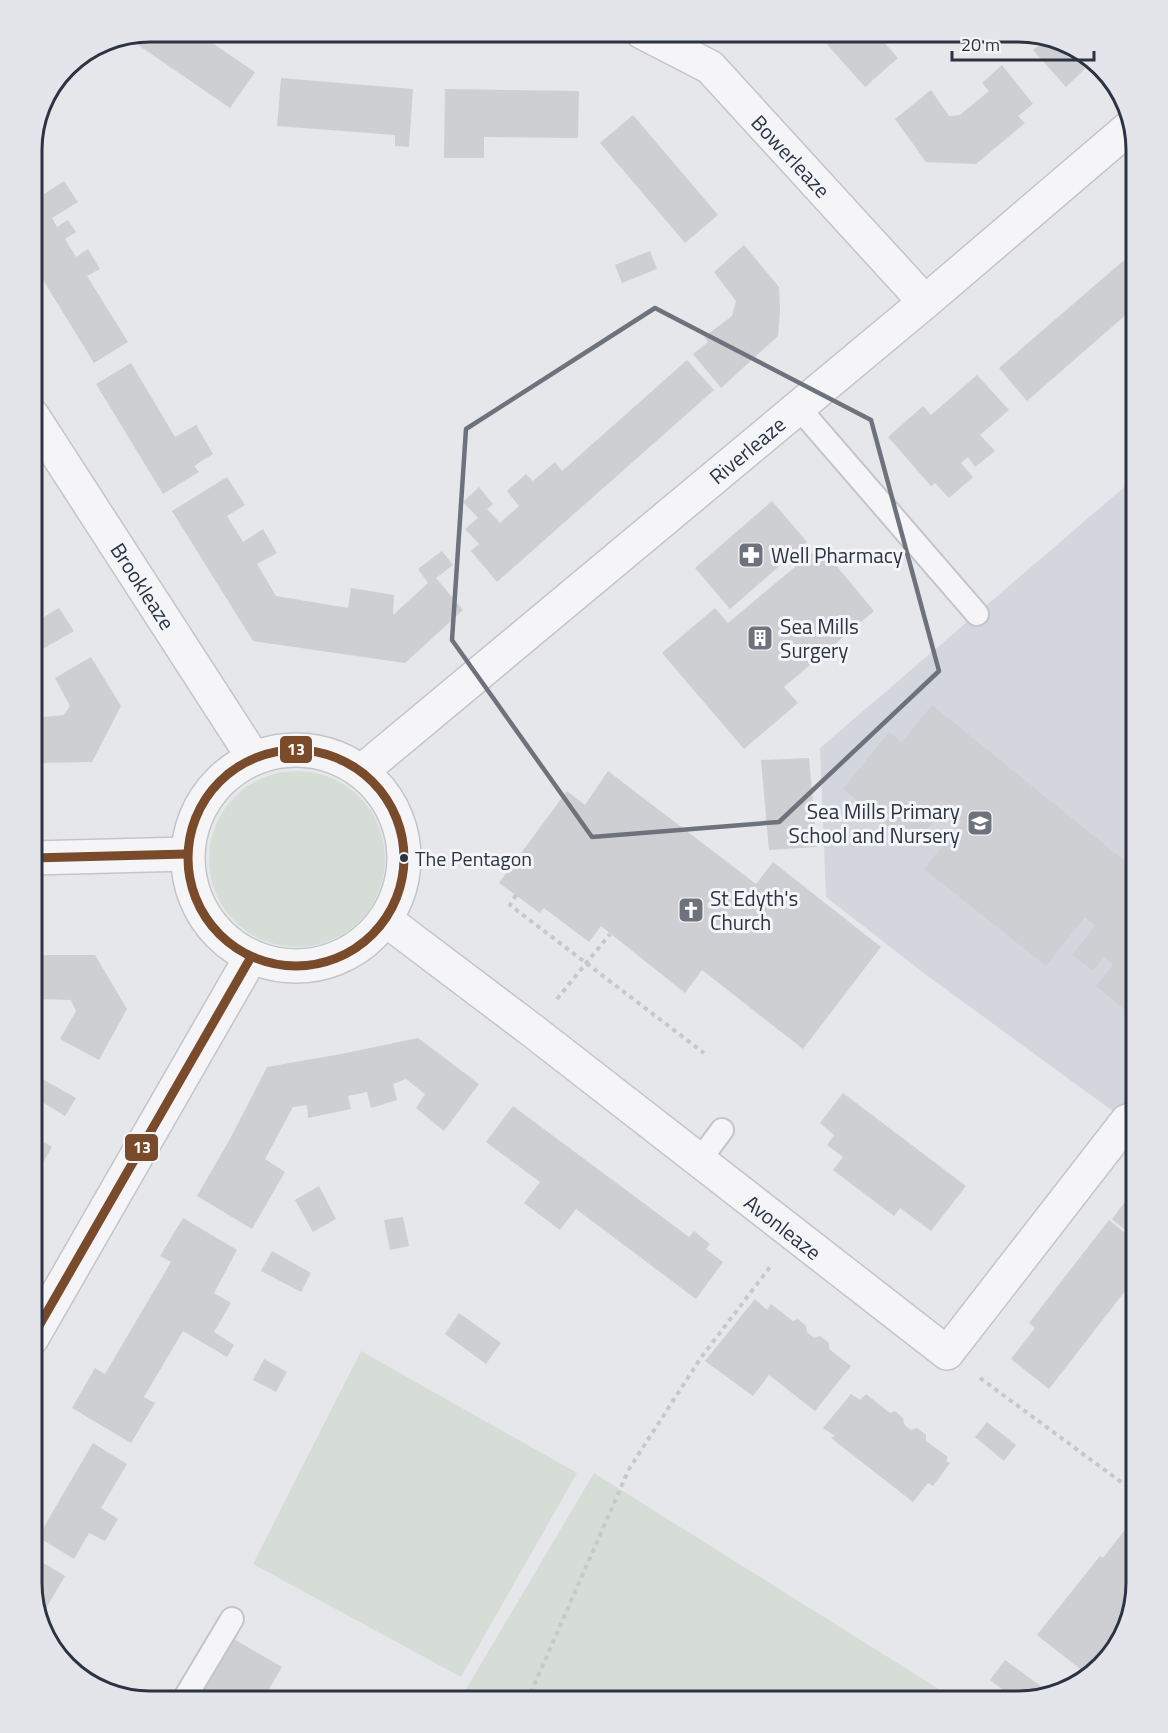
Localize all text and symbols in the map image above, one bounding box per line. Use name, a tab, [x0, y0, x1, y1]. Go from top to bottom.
scale bar	[952, 24, 1094, 62]
text: 20 m	[961, 31, 1000, 58]
street label: Bowerleaze	[744, 107, 838, 205]
street label: Riverleaze	[702, 408, 792, 492]
street label: Brookleaze	[103, 536, 183, 636]
place label: Well Pharmacy	[771, 539, 903, 571]
pharmacy icon: Well Pharmacy	[736, 540, 766, 570]
place label: Sea Mills Surgery	[780, 610, 859, 666]
building icon: Sea Mills Surgery	[745, 623, 775, 653]
line badge: 13	[279, 735, 313, 764]
text: 13	[287, 737, 305, 761]
place label: Sea Mills Primary School and Nursery	[789, 795, 960, 851]
school or university icon: Sea Mills Primary School and Nursery	[965, 808, 995, 838]
place label: The Pentagon	[415, 843, 532, 874]
marker: The Pentagon	[398, 852, 410, 864]
place label: St Edyth's Church	[710, 882, 798, 938]
church icon: St Edyth's Church	[676, 895, 706, 925]
line badge: 13	[124, 1133, 159, 1162]
text: 13	[133, 1135, 151, 1159]
street label: Avonleaze	[737, 1187, 829, 1267]

